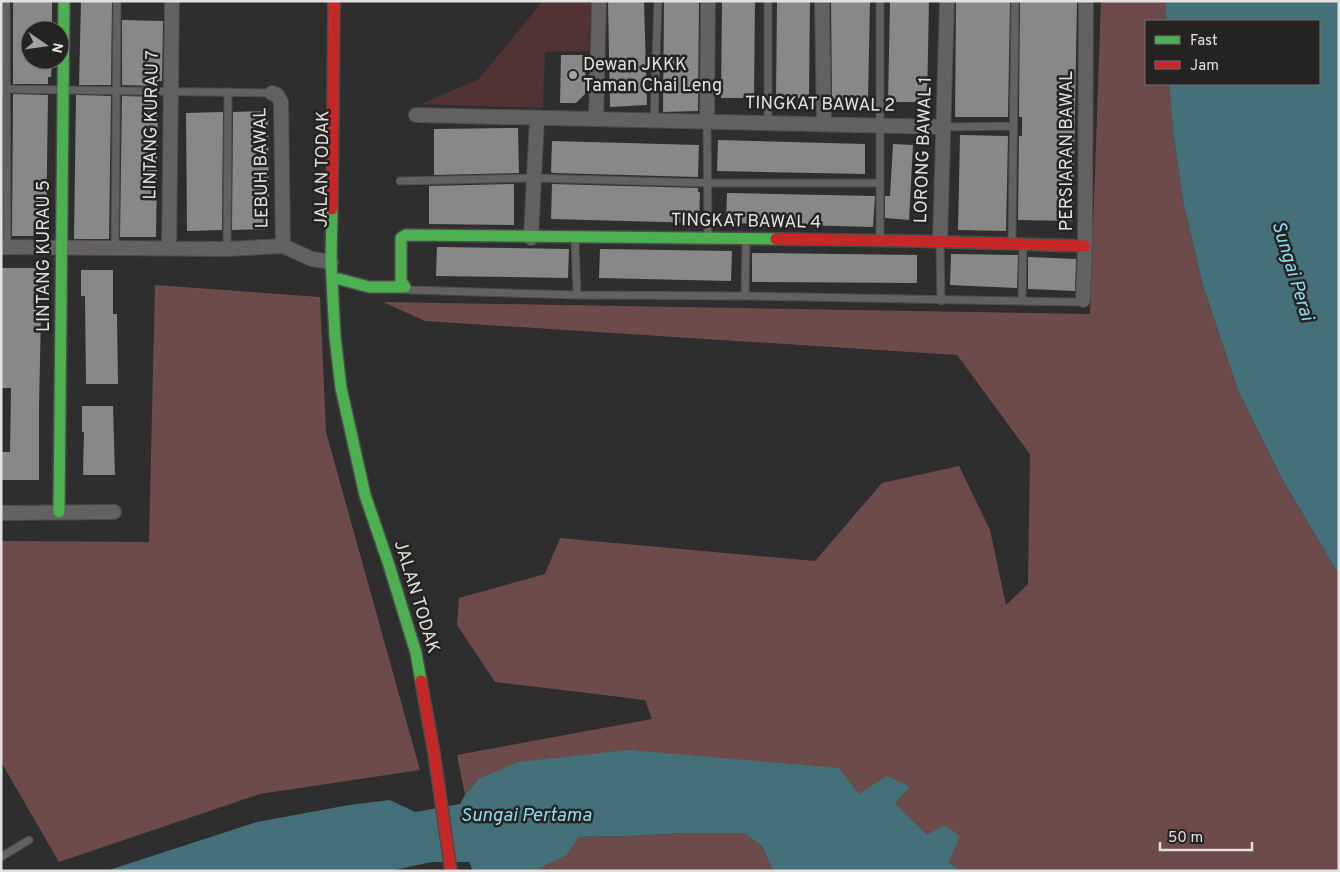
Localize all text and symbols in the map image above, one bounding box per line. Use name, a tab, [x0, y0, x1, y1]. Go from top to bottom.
north arrow	[20, 20, 70, 70]
legend	[1145, 20, 1320, 85]
text: Fast	[1190, 32, 1218, 51]
text: N	[47, 41, 66, 54]
street label: LINTANG KURAU 7	[139, 50, 165, 200]
place label: Dewan JKKK Taman Chai Leng	[583, 54, 722, 98]
text: Jam	[1190, 57, 1219, 76]
marker: Dewan JKKK Taman Chai Leng	[567, 69, 579, 81]
street label: PERSIARAN BAWAL	[1056, 71, 1079, 231]
street label: LORONG BAWAL 1	[910, 76, 938, 224]
street label: TINGKAT BAWAL 2	[745, 92, 895, 118]
street label: LEBUH BAWAL	[249, 108, 275, 228]
street label: JALAN TODAK	[310, 110, 336, 228]
street label: LINTANG KURAU 5	[33, 180, 56, 332]
street label: TINGKAT BAWAL 4	[671, 209, 821, 235]
water label: Sungai Perai	[1265, 218, 1319, 325]
street label: JALAN TODAK	[388, 537, 444, 657]
water label: Sungai Pertama	[461, 804, 592, 828]
scale bar	[1160, 820, 1252, 852]
text: 50 m	[1168, 829, 1203, 848]

